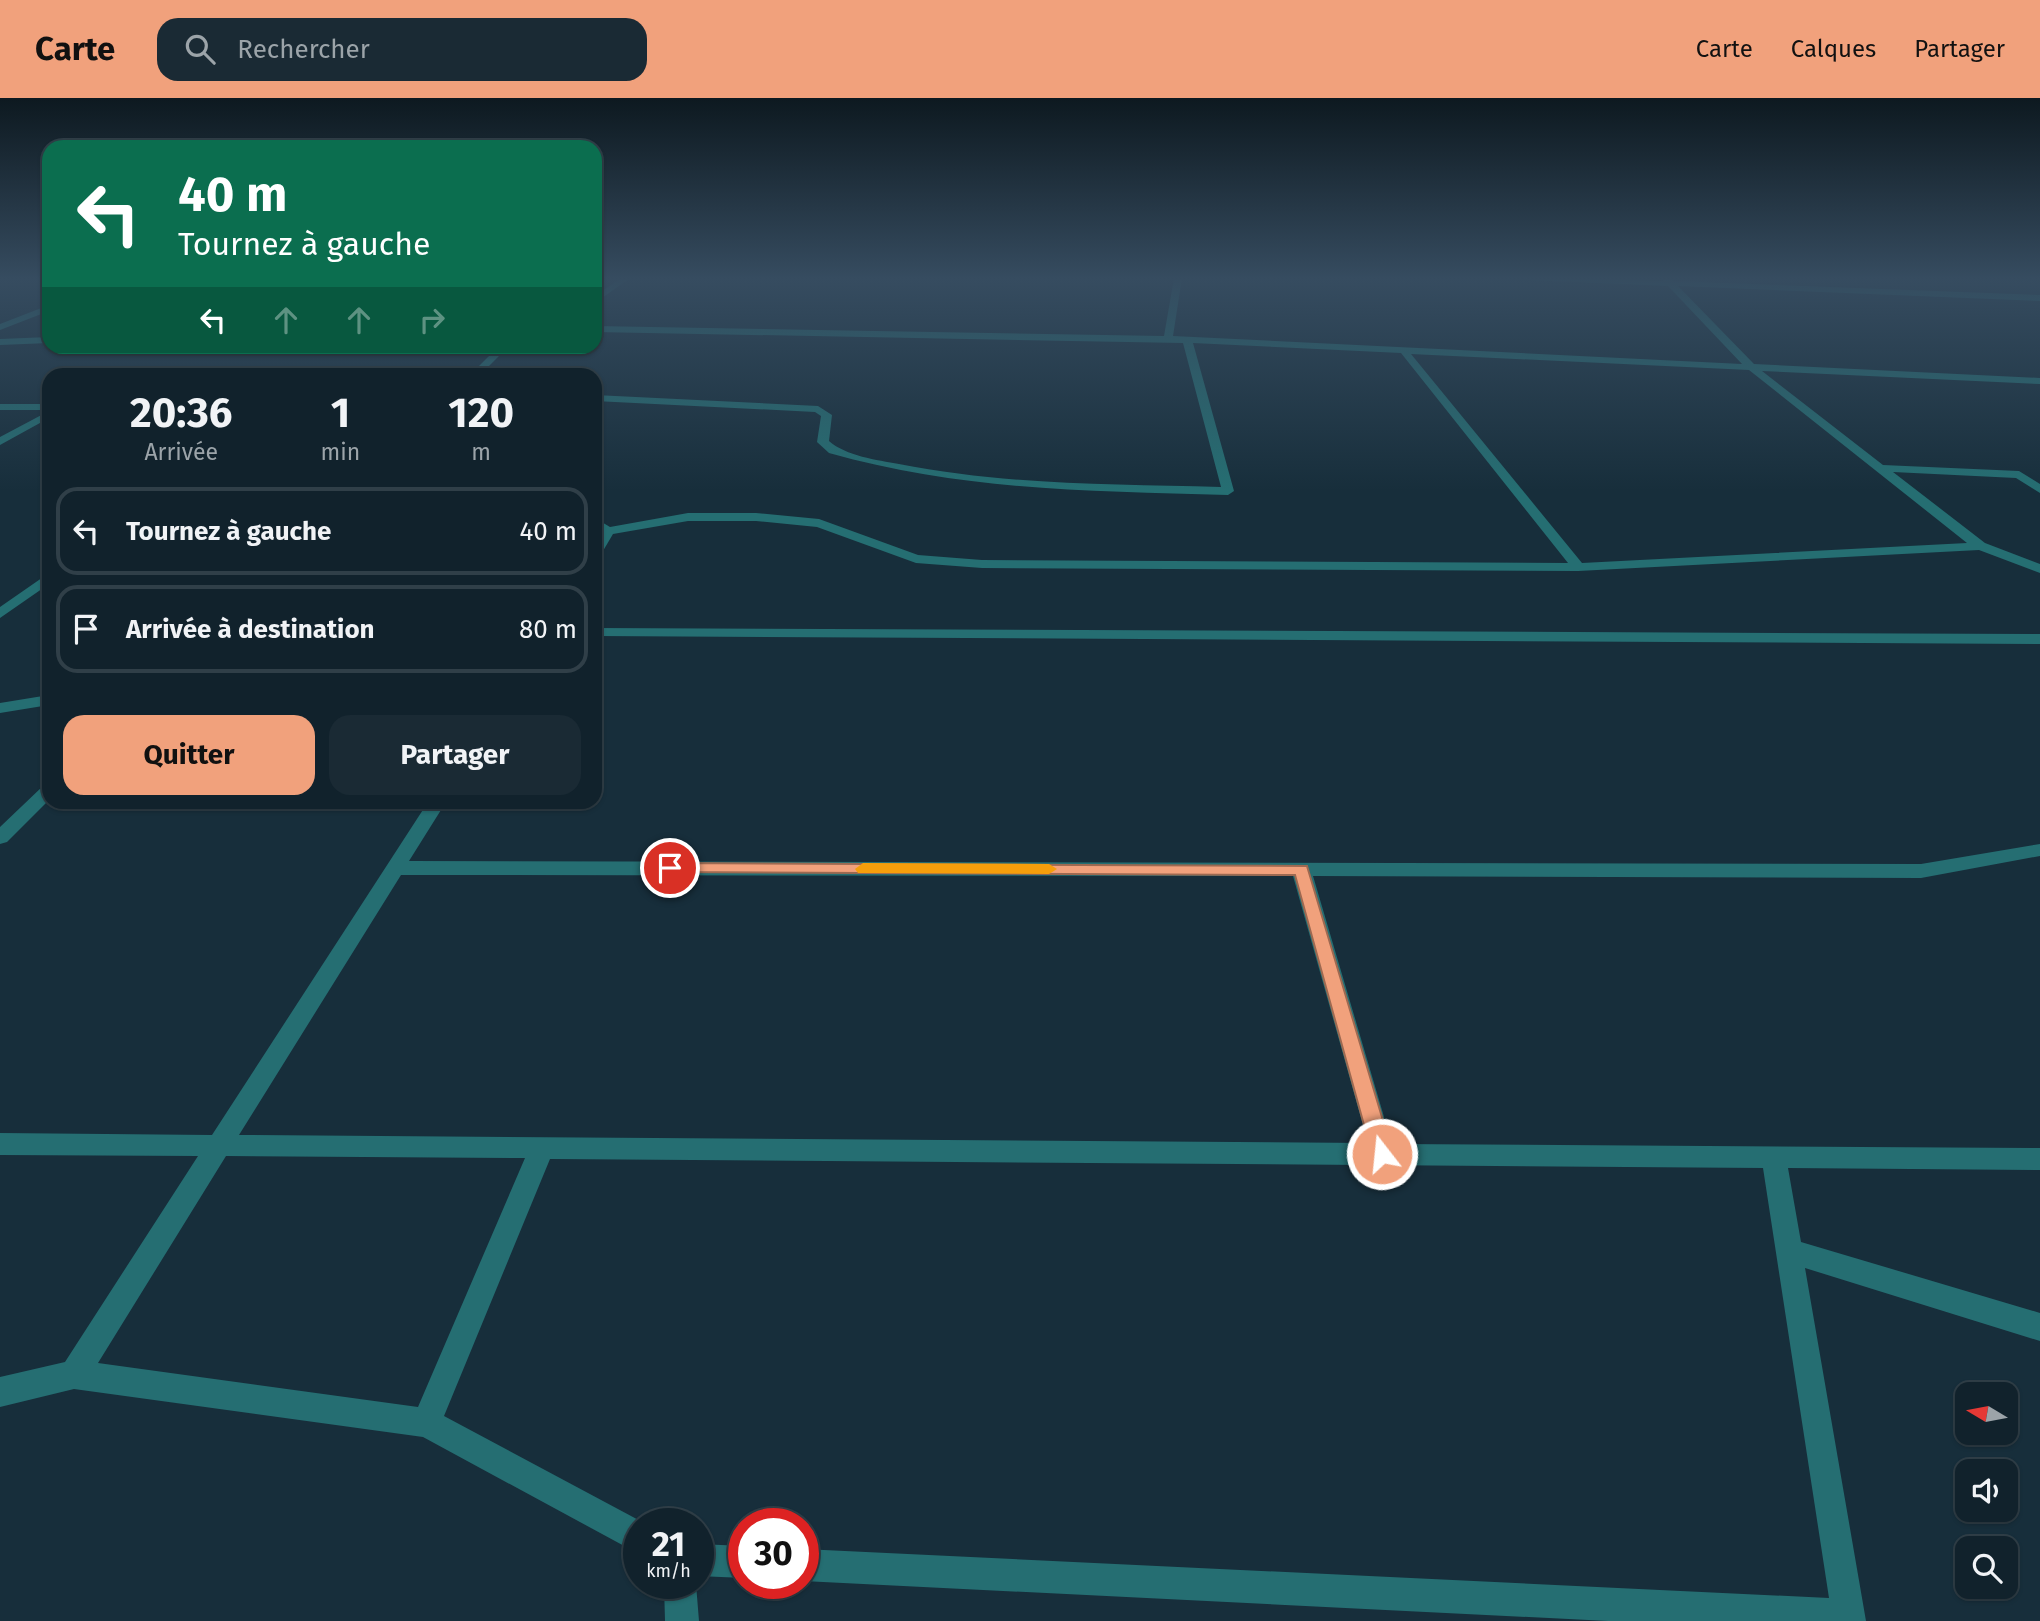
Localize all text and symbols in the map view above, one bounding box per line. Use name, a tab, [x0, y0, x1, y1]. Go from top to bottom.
search box	[157, 18, 647, 81]
text: Carte	[35, 29, 115, 69]
icon: search	[181, 30, 219, 68]
text: Rechercher	[237, 34, 370, 65]
text: Carte	[1696, 35, 1753, 63]
text: Calques	[1791, 35, 1876, 63]
text: Partager	[1914, 35, 2005, 63]
text: 40 m	[178, 165, 287, 224]
icon: left	[63, 168, 154, 259]
text: Tournez à gauche	[178, 225, 430, 263]
icon: left	[194, 301, 232, 339]
icon: ahead	[267, 301, 305, 339]
icon: ahead	[340, 301, 378, 339]
icon: right	[413, 301, 451, 339]
text: 20:36	[130, 388, 233, 438]
text: 1	[331, 388, 350, 438]
text: 120	[448, 388, 514, 438]
text: Arrivée	[144, 438, 218, 466]
text: min	[321, 438, 360, 466]
text: m	[471, 438, 491, 466]
icon: left	[67, 512, 105, 550]
text: Tournez à gauche	[126, 516, 331, 547]
text: 40 m	[519, 516, 577, 547]
icon: arrive	[67, 610, 105, 648]
text: Arrivée à destination	[126, 614, 375, 645]
text: 80 m	[519, 614, 577, 645]
button: Quitter	[63, 715, 315, 795]
button: Partager	[329, 715, 581, 795]
pin	[640, 838, 700, 898]
icon: arrive	[651, 849, 689, 887]
position arrow	[1345, 1117, 1419, 1191]
north arrow	[1955, 1382, 2018, 1446]
map controls	[1955, 1382, 2018, 1599]
button: sound	[1955, 1459, 2018, 1522]
speed limit sign: 30	[728, 1508, 819, 1599]
text: 21	[652, 1523, 685, 1565]
button: search	[1955, 1536, 2018, 1599]
text: km/h	[646, 1560, 691, 1582]

